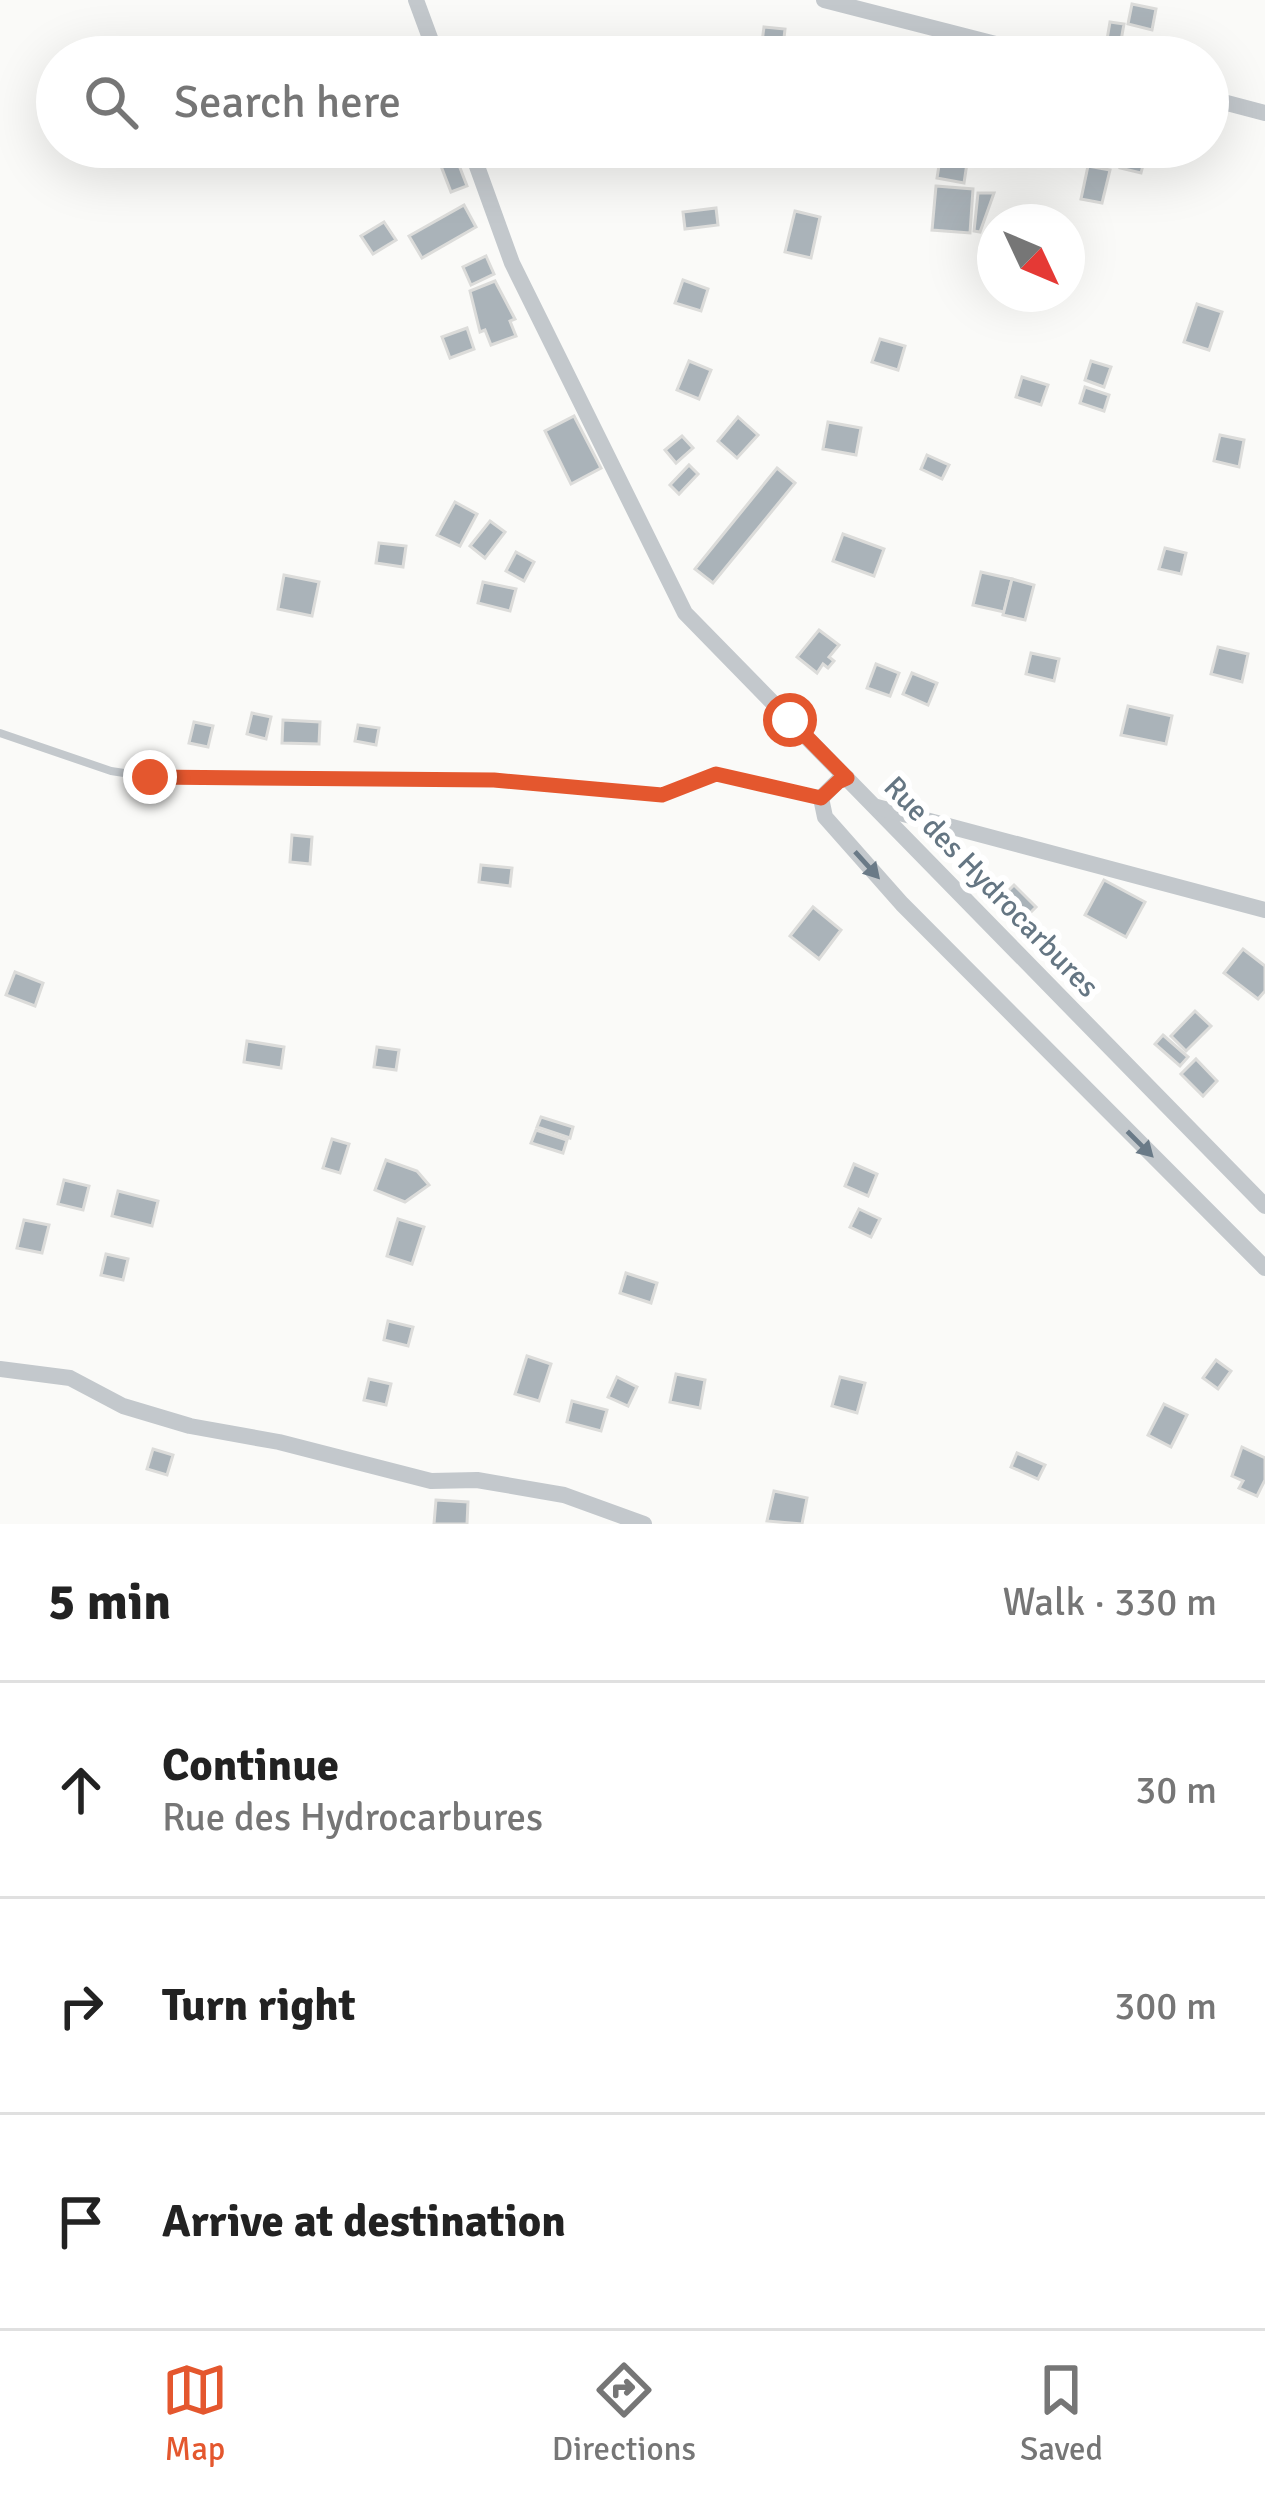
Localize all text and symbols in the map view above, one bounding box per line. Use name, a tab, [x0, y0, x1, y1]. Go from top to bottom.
search box	[36, 36, 1229, 168]
icon: search	[78, 69, 144, 135]
text: Search here	[174, 75, 401, 130]
north arrow	[977, 204, 1085, 312]
route start	[763, 693, 817, 747]
route end	[123, 750, 177, 804]
street label: Rue des Hydrocarbures	[876, 769, 1106, 1005]
one-way arrow	[854, 849, 880, 879]
one-way arrow	[1125, 1129, 1153, 1158]
text: 5 min	[48, 1571, 171, 1634]
text: Walk · 330 m	[1003, 1578, 1217, 1626]
text: Continue	[162, 1738, 339, 1793]
icon: ahead	[48, 1757, 114, 1823]
text: 30 m	[1135, 1766, 1217, 1814]
text: Rue des Hydrocarbures	[162, 1793, 543, 1841]
icon: right	[48, 1973, 114, 2039]
text: Turn right	[162, 1978, 356, 2033]
text: 300 m	[1114, 1982, 1217, 2030]
icon: arrive	[48, 2189, 114, 2255]
text: Arrive at destination	[162, 2194, 566, 2249]
tab: Map	[162, 2357, 228, 2470]
tab: Directions	[552, 2357, 696, 2470]
tab: Saved	[1020, 2357, 1103, 2470]

